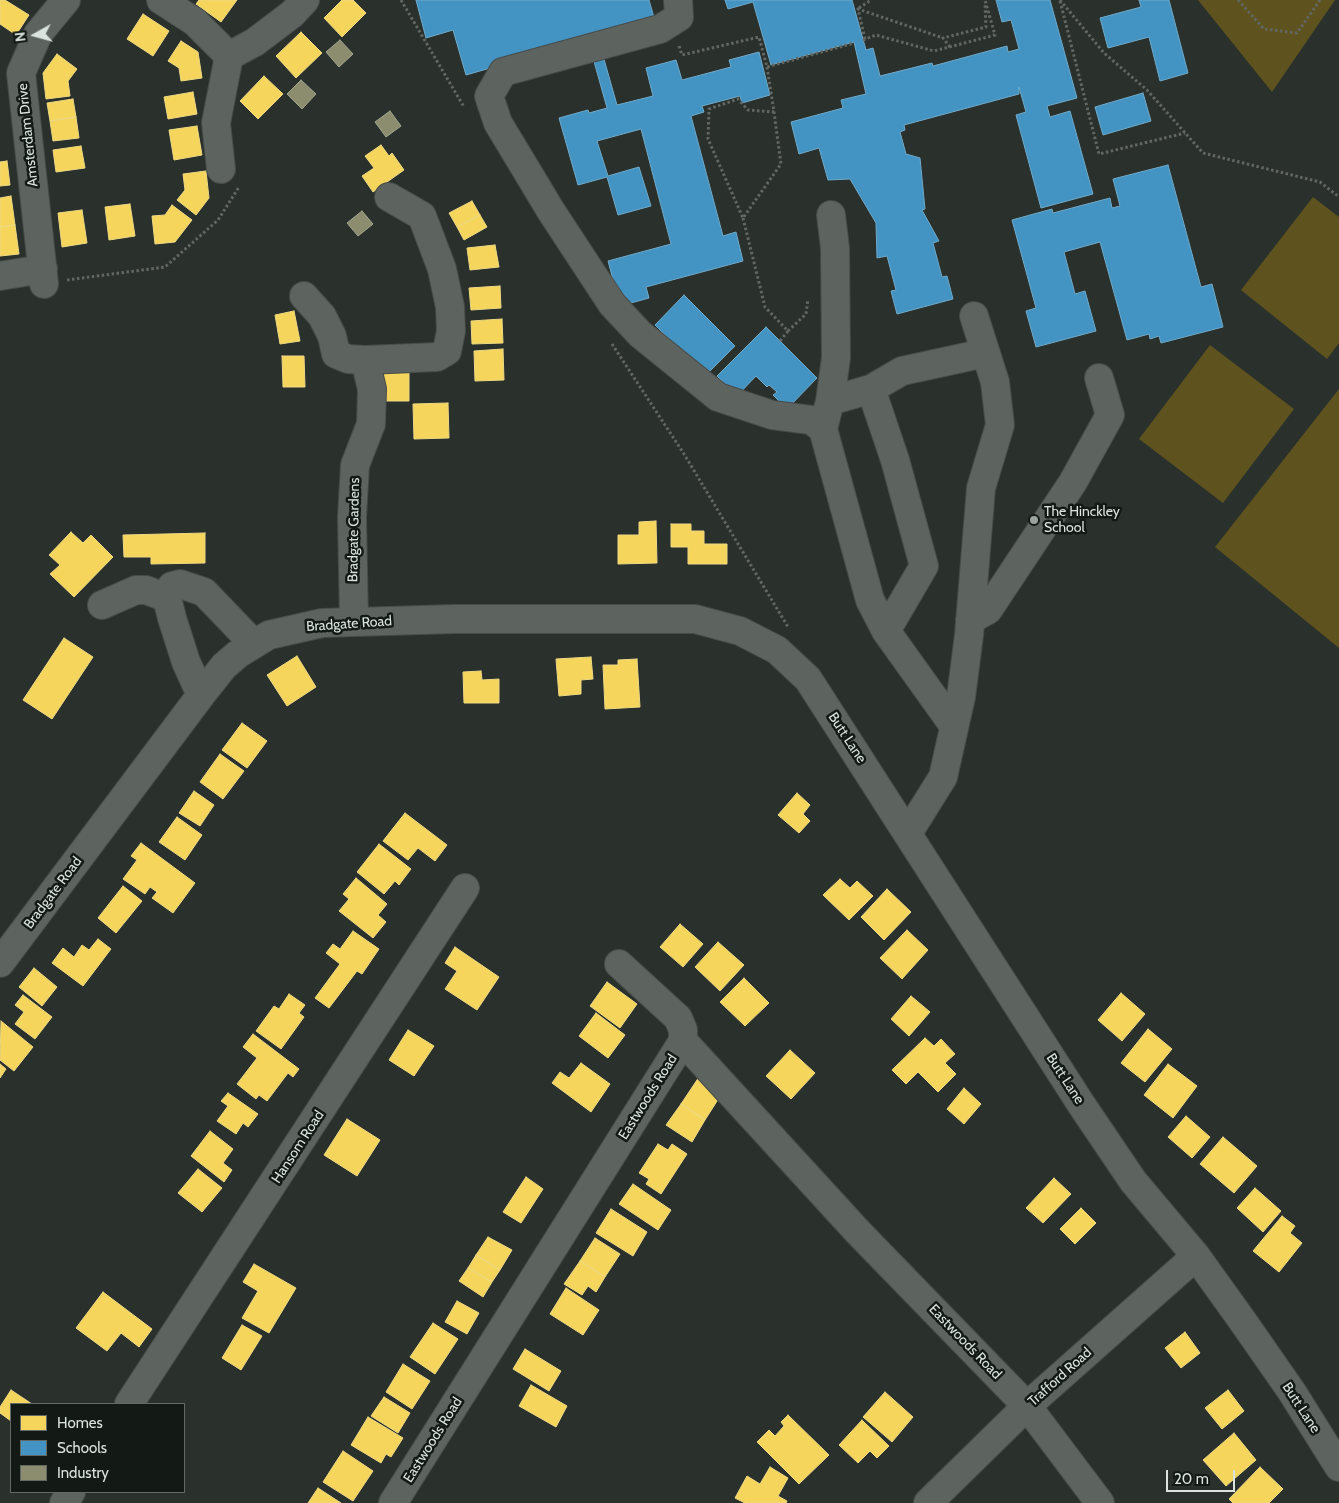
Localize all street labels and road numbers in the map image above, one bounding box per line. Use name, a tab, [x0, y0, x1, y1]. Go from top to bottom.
street label: Amsterdam Drive	[14, 82, 42, 188]
street label: Bradgate Gardens	[345, 478, 363, 582]
street label: Bradgate Road	[306, 613, 392, 635]
street label: Butt Lane	[824, 710, 870, 766]
street label: Bradgate Road	[20, 854, 86, 932]
street label: Eastwoods Road	[615, 1051, 681, 1143]
street label: Butt Lane	[1042, 1051, 1088, 1107]
street label: Hansom Road	[268, 1107, 328, 1187]
street label: Eastwoods Road	[925, 1301, 1005, 1383]
street label: Trafford Road	[1025, 1344, 1095, 1410]
street label: Butt Lane	[1278, 1380, 1324, 1436]
street label: Eastwoods Road	[400, 1394, 466, 1486]

